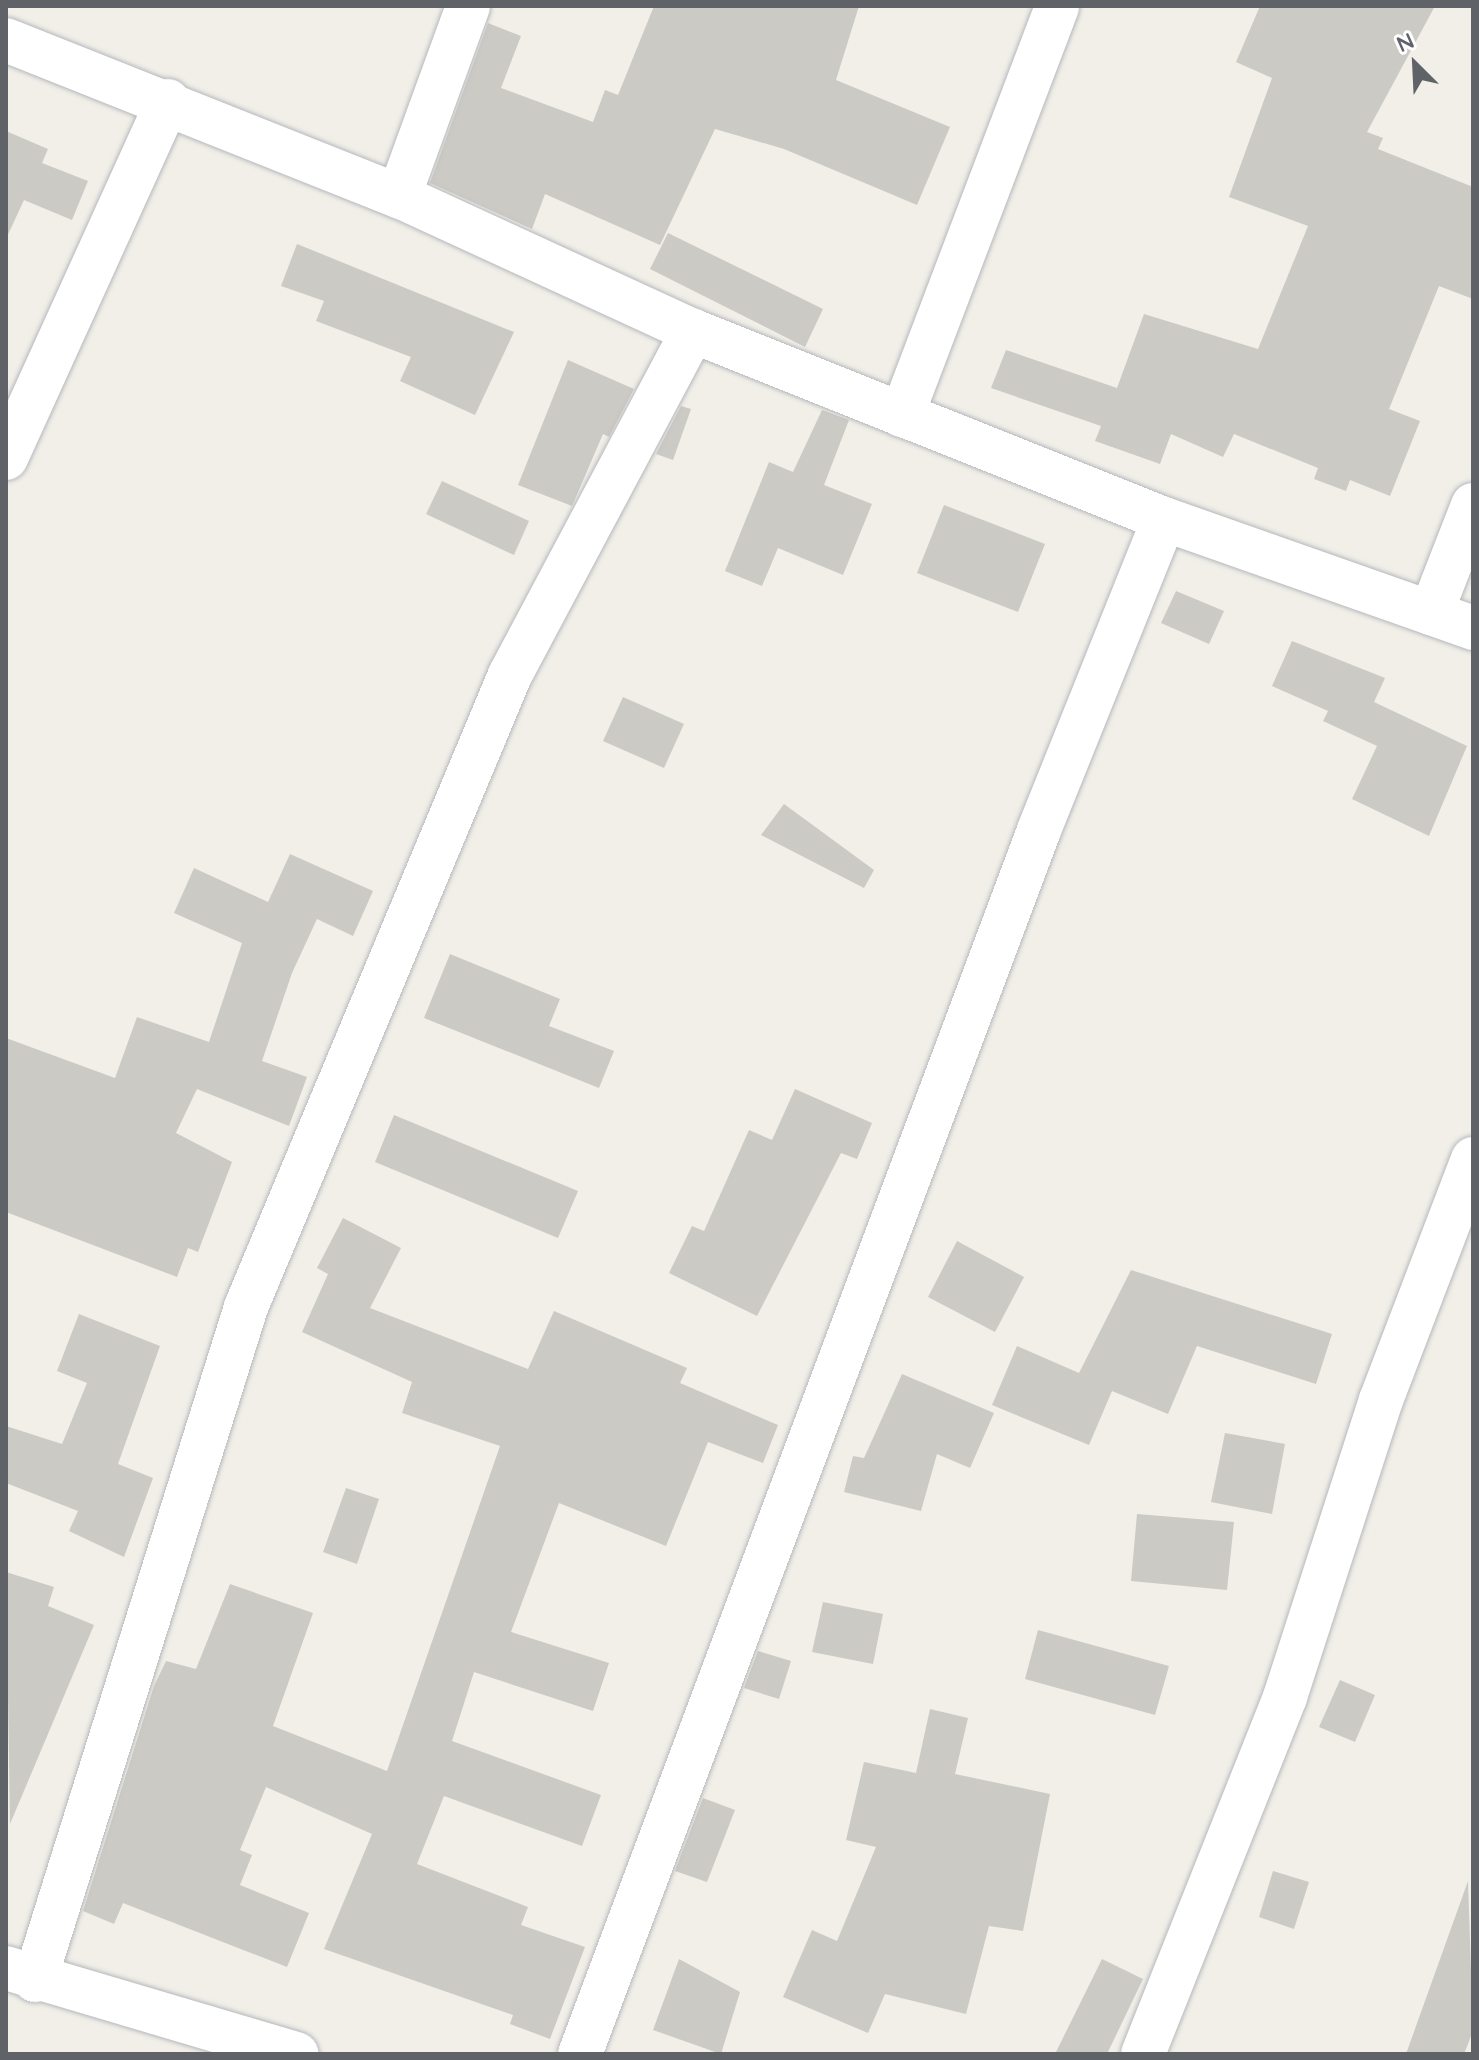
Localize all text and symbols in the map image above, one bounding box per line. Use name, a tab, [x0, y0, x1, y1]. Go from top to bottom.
north arrow	[1375, 24, 1455, 104]
text: N	[1392, 26, 1418, 58]

